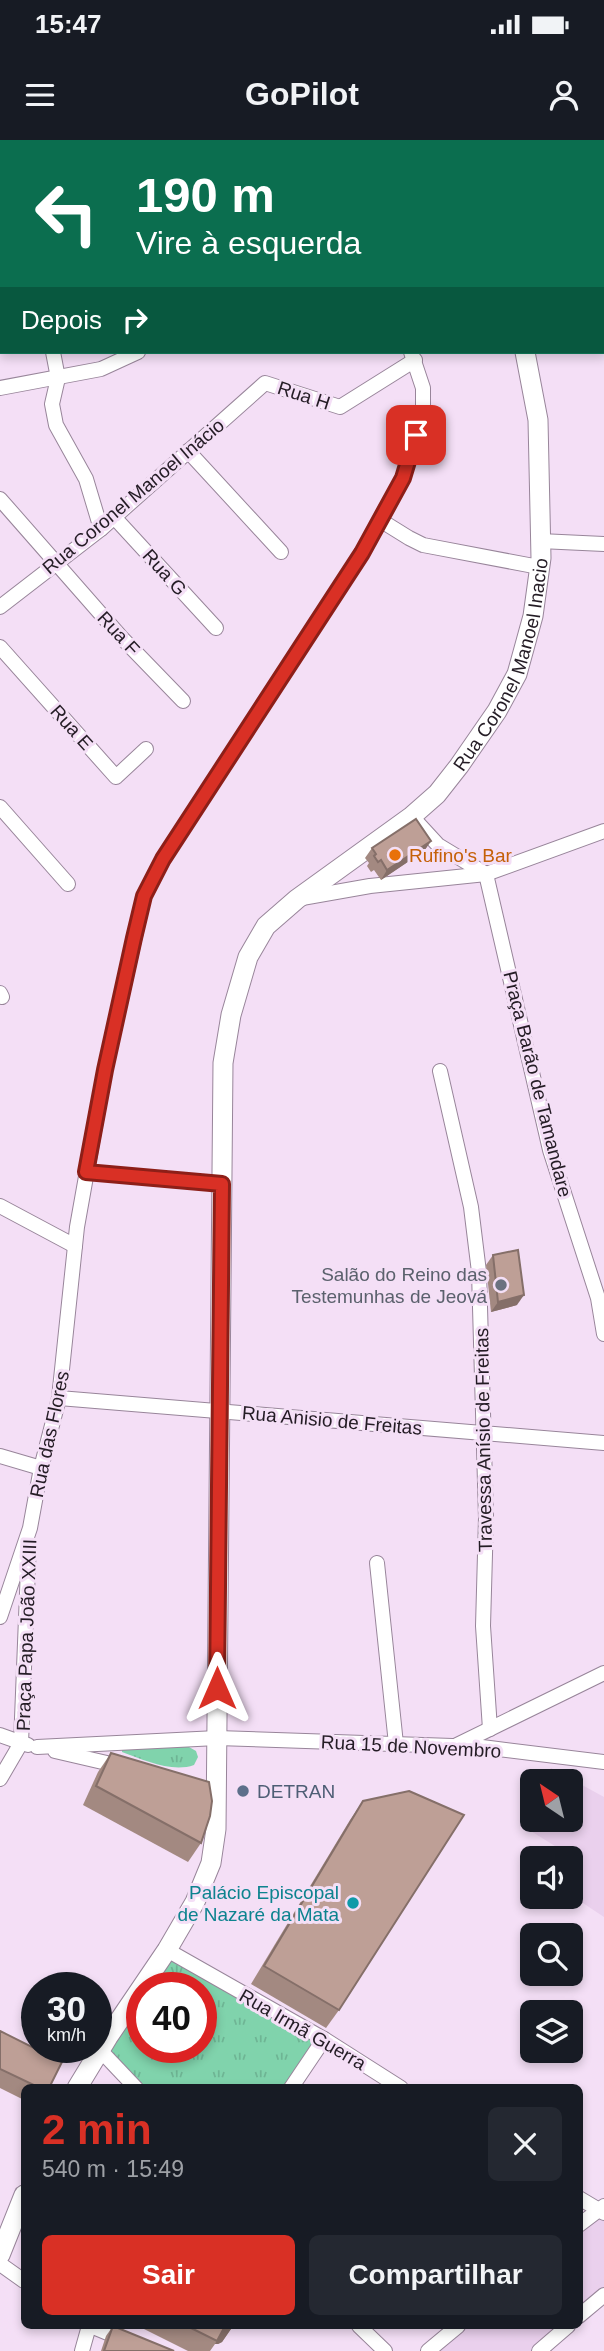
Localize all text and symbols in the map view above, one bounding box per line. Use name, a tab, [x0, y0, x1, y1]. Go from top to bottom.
text: 15:47	[35, 9, 102, 39]
icon: menu	[21, 76, 59, 114]
text: GoPilot	[245, 76, 359, 112]
icon: person	[545, 76, 583, 114]
icon: left	[21, 168, 112, 259]
text: 190 m	[136, 168, 275, 222]
text: Vire à esquerda	[136, 225, 361, 261]
icon: right	[116, 301, 154, 339]
text: Depois	[21, 305, 102, 335]
street label: Rua H	[275, 377, 333, 414]
pin	[386, 405, 446, 465]
street label: Rua Coronel Manoel Inácio	[38, 414, 228, 578]
icon: arrive	[397, 416, 435, 454]
street label: Rua G	[138, 545, 191, 600]
street label: Rua Coronel Manoel Inacio	[449, 557, 552, 775]
street label: Rua F	[93, 607, 144, 659]
street label: Rua E	[46, 701, 97, 754]
place label: Rufino's Bar	[409, 845, 513, 866]
marker: Rufino's Bar	[387, 847, 403, 863]
street label: Praça Barão de Tamandare	[499, 969, 576, 1199]
place label: Salão do Reino das Testemunhas de Jeová	[292, 1264, 487, 1307]
marker: Salão do Reino das Testemunhas de Jeová	[493, 1277, 509, 1293]
street label: Travessa Anísio de Freitas	[471, 1328, 496, 1552]
street label: Rua das Flores	[26, 1369, 73, 1499]
street label: Rua Anisio de Freitas	[241, 1402, 423, 1439]
street label: Praça Papa João XXIII	[13, 1539, 40, 1731]
position arrow	[180, 1651, 254, 1725]
street label: Rua 15 de Novembro	[320, 1731, 502, 1762]
north arrow	[520, 1769, 583, 1832]
map controls	[520, 1769, 583, 2063]
place label: DETRAN	[257, 1781, 335, 1802]
marker: DETRAN	[235, 1783, 251, 1799]
button: sound	[520, 1846, 583, 1909]
place label: Palácio Episcopal de Nazaré da Mata	[177, 1882, 339, 1925]
marker: Palácio Episcopal de Nazaré da Mata	[345, 1895, 361, 1911]
button: search	[520, 1923, 583, 1986]
speed limit sign: 40	[126, 1972, 217, 2063]
street label: Rua Irmã Guerra	[236, 1985, 370, 2074]
text: 30	[47, 1989, 86, 2028]
button: layers	[520, 2000, 583, 2063]
text: km/h	[47, 2025, 86, 2045]
text: 2 min	[42, 2106, 152, 2153]
button: close	[488, 2107, 562, 2181]
text: 540 m · 15:49	[42, 2156, 184, 2182]
button: Sair	[42, 2235, 295, 2315]
button: Compartilhar	[309, 2235, 562, 2315]

